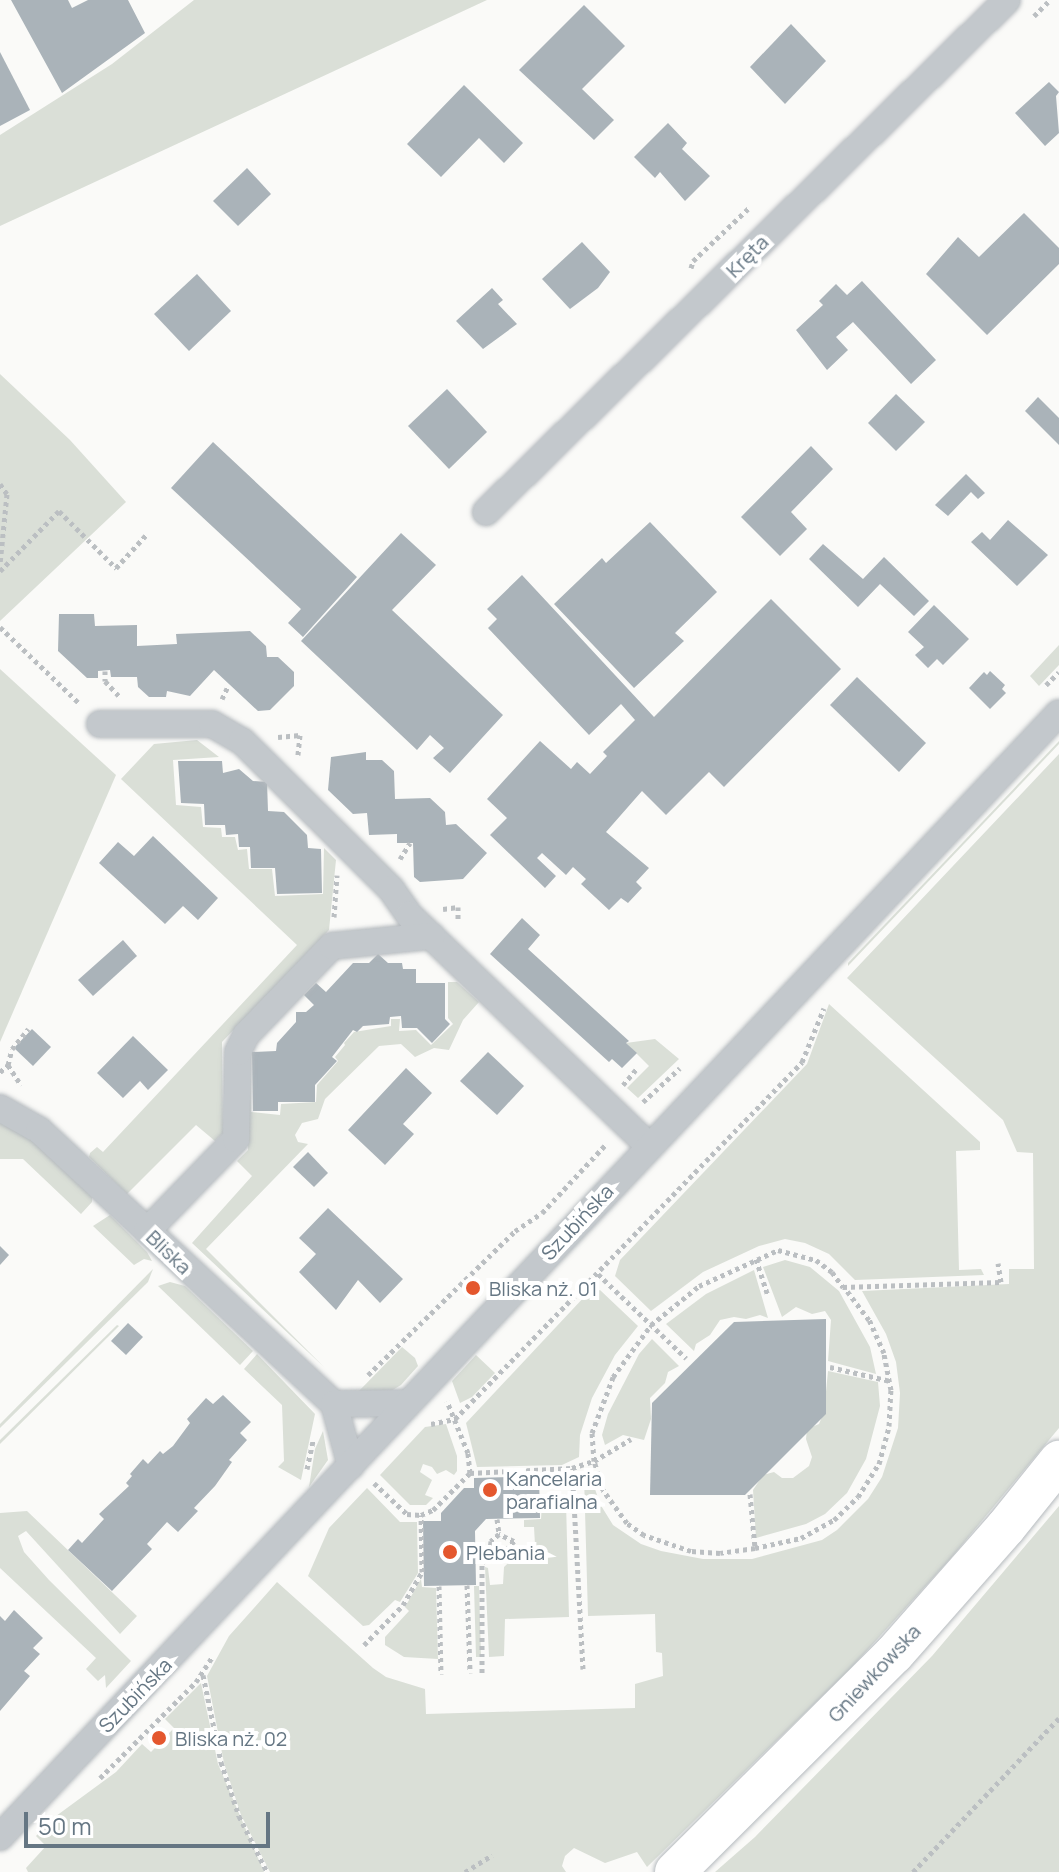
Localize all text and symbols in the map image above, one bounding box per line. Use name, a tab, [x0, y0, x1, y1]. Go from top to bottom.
street label: Kręta	[721, 230, 773, 282]
street label: Szubińska	[536, 1179, 618, 1265]
street label: Bliska	[142, 1225, 196, 1279]
place label: Bliska nż. 01	[489, 1276, 598, 1300]
marker: Bliska nż. 01	[464, 1279, 482, 1297]
place label: Kancelaria parafialna	[506, 1466, 602, 1513]
marker: Kancelaria parafialna	[481, 1481, 499, 1499]
place label: Plebania	[466, 1540, 545, 1564]
marker: Plebania	[441, 1543, 459, 1561]
street label: Gniewkowska	[823, 1619, 925, 1727]
street label: Szubińska	[93, 1653, 177, 1737]
place label: Bliska nż. 02	[175, 1726, 287, 1750]
marker: Bliska nż. 02	[150, 1729, 168, 1747]
scale bar	[28, 1796, 274, 1846]
text: 50 m	[38, 1809, 92, 1842]

